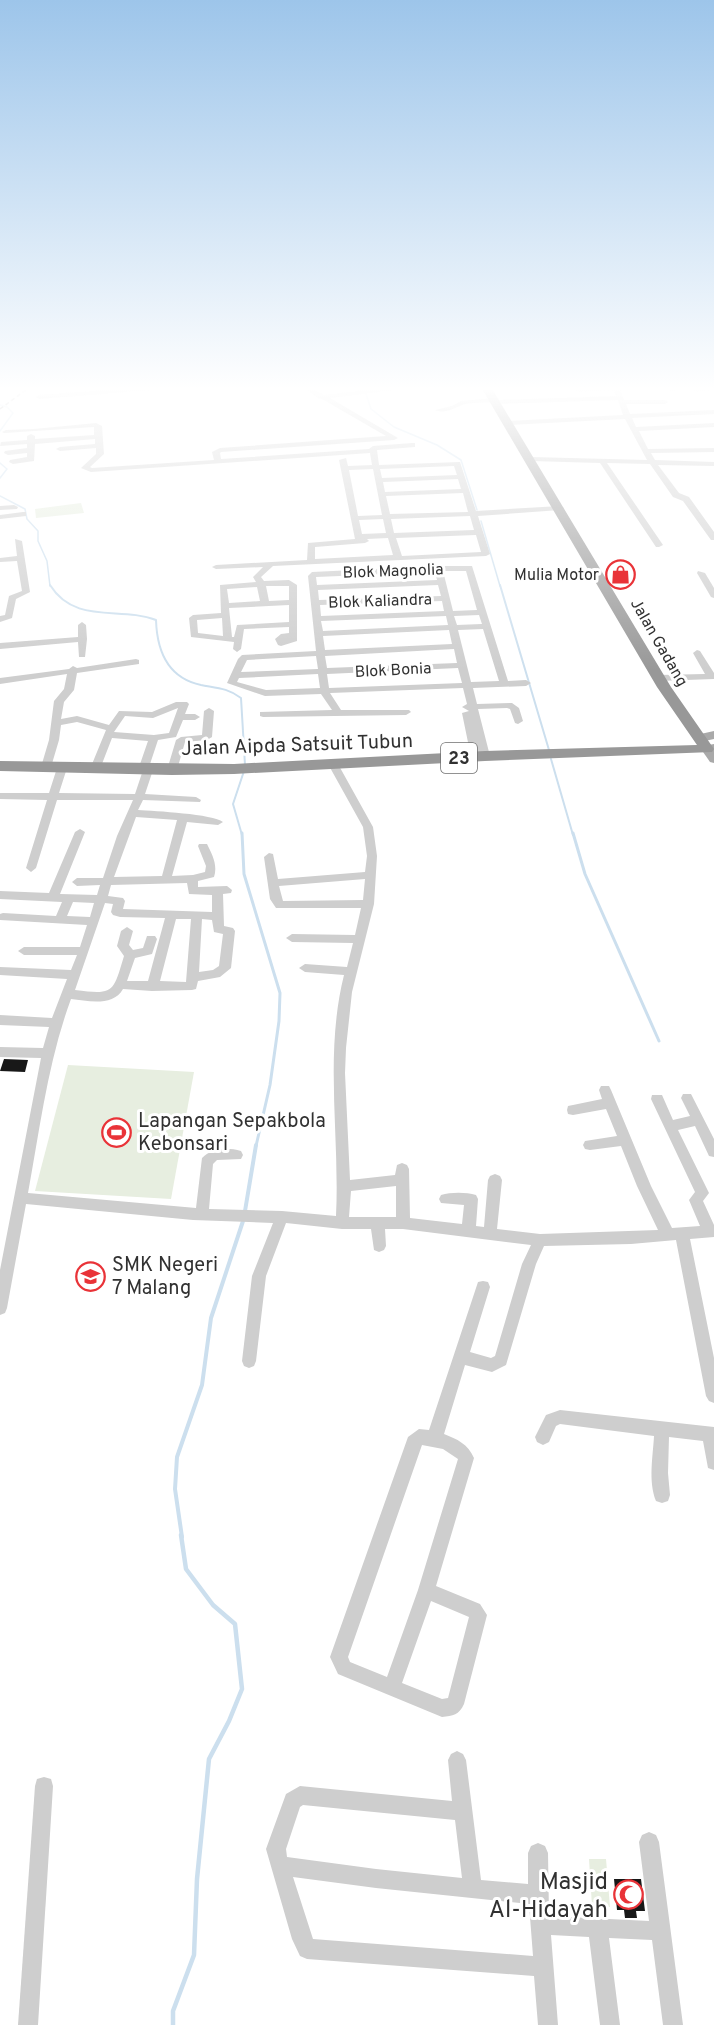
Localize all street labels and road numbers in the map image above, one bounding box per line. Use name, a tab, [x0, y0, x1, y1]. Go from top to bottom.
street label: Blok Magnolia	[342, 560, 444, 584]
street label: Blok Kaliandra	[328, 590, 432, 614]
street label: Jalan Gadang	[625, 595, 691, 691]
street label: Blok Bonia	[354, 659, 432, 683]
street label: Jalan Aipda Satsuit Tubun	[181, 729, 413, 763]
road number: 23	[441, 743, 477, 773]

